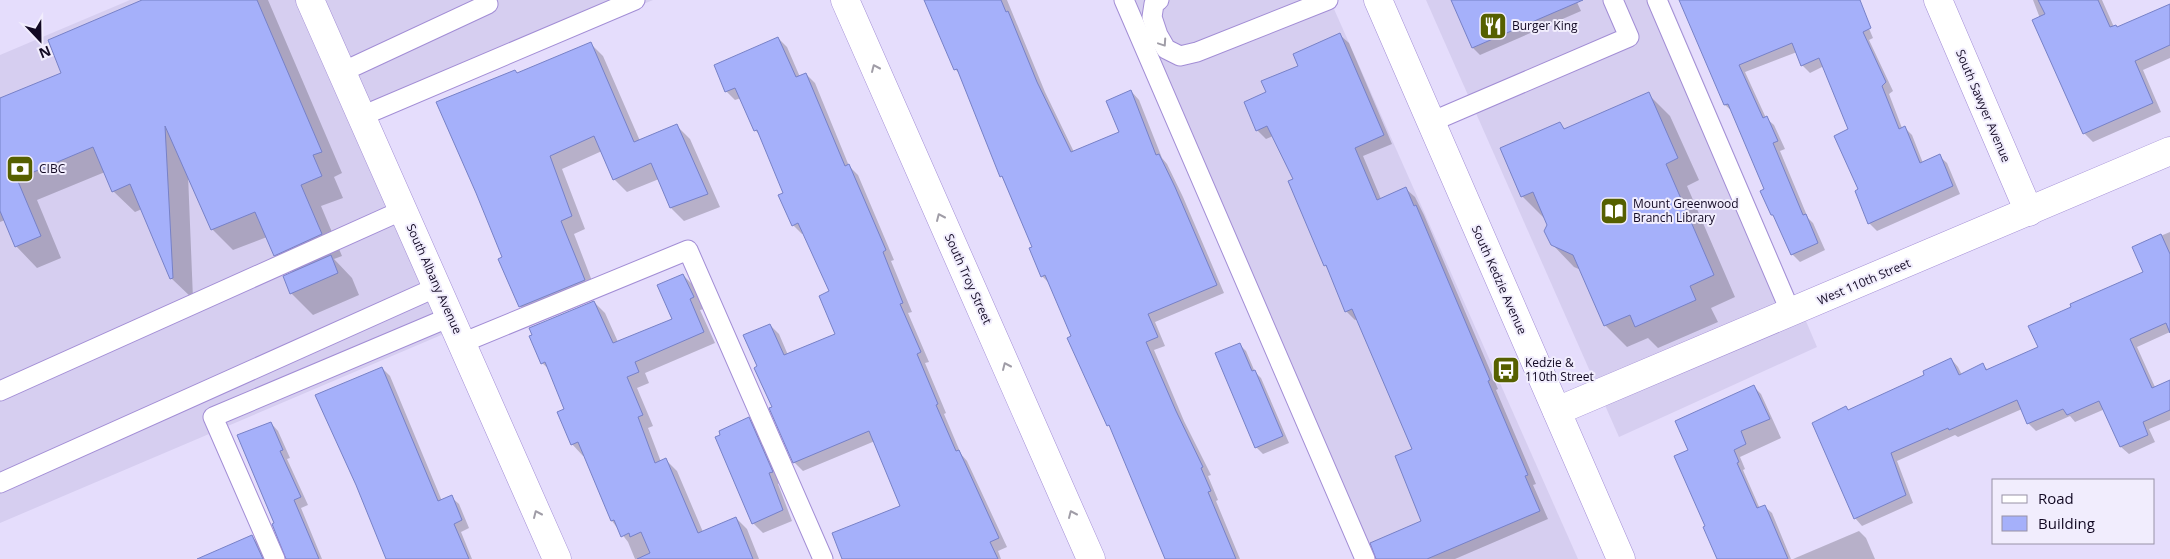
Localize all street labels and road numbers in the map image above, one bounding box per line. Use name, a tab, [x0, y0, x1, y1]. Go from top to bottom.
street label: South Sawyer Avenue	[1952, 47, 2015, 165]
street label: South Albany Avenue	[403, 221, 466, 337]
street label: South Kedzie Avenue	[1468, 223, 1531, 337]
street label: South Troy Street	[941, 231, 996, 327]
street label: West 110th Street	[1815, 254, 1913, 309]

